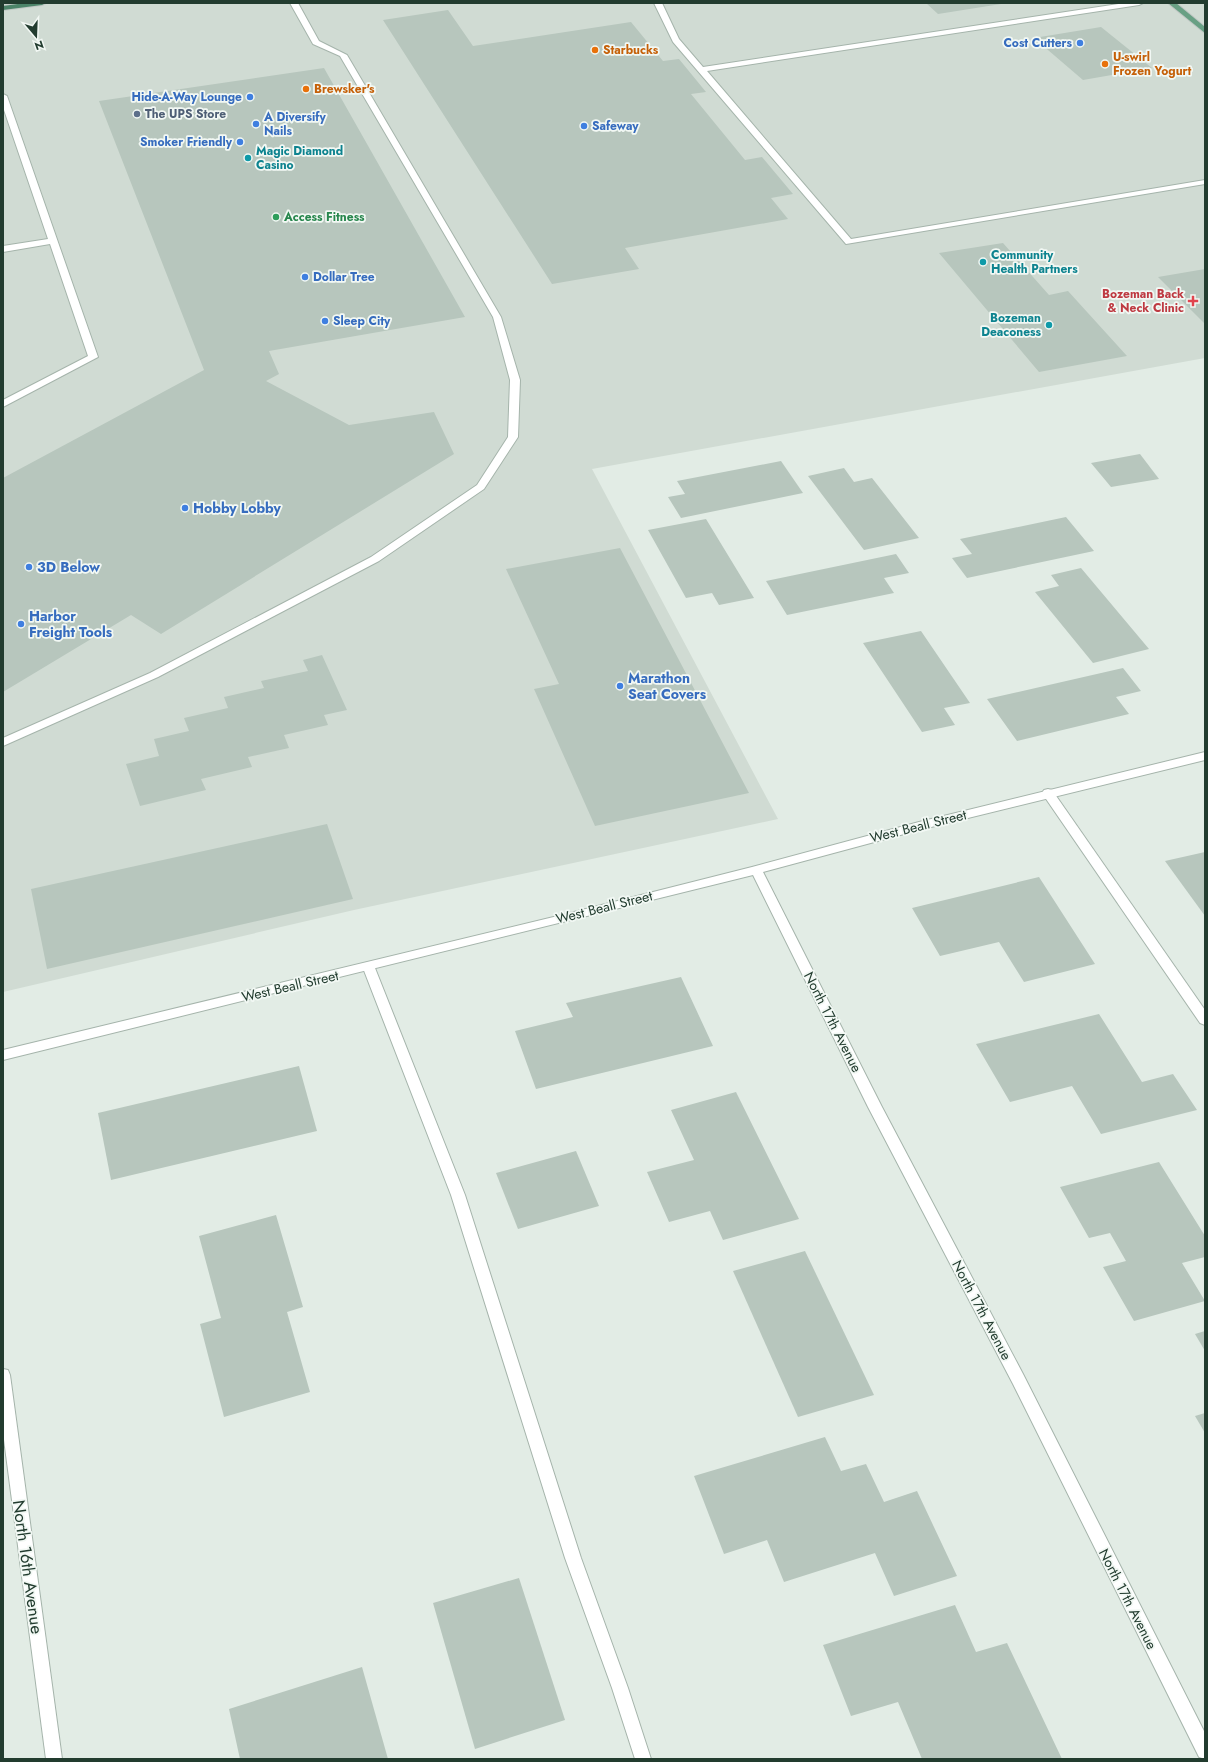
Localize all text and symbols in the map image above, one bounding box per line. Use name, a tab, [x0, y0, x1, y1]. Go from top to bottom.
north arrow	[16, 16, 56, 56]
place label: Cost Cutters	[1003, 34, 1073, 52]
text: N	[33, 36, 46, 54]
marker: Cost Cutters	[1075, 38, 1085, 48]
place label: Starbucks	[603, 41, 659, 59]
marker: Starbucks	[590, 45, 600, 55]
place label: U-swirl Frozen Yogurt	[1113, 48, 1191, 80]
marker: U-swirl Frozen Yogurt	[1100, 59, 1110, 69]
place label: Brewsker's	[314, 80, 375, 98]
marker: Brewsker's	[301, 84, 311, 94]
place label: Hide-A-Way Lounge	[132, 88, 242, 106]
marker: Hide-A-Way Lounge	[245, 92, 255, 102]
place label: The UPS Store	[145, 105, 226, 123]
place label: A Diversify Nails	[263, 108, 326, 140]
marker: The UPS Store	[132, 109, 142, 119]
place label: Safeway	[592, 117, 639, 135]
marker: A Diversify Nails	[251, 119, 261, 129]
marker: Safeway	[579, 121, 589, 131]
place label: Smoker Friendly	[140, 133, 233, 151]
marker: Smoker Friendly	[235, 137, 245, 147]
place label: Magic Diamond Casino	[256, 142, 343, 174]
marker: Magic Diamond Casino	[243, 153, 253, 163]
place label: Access Fitness	[283, 208, 365, 226]
marker: Access Fitness	[271, 212, 281, 222]
place label: Community Health Partners	[991, 246, 1078, 278]
marker: Community Health Partners	[978, 257, 988, 267]
place label: Dollar Tree	[313, 268, 375, 286]
marker: Dollar Tree	[300, 272, 310, 282]
place label: Bozeman Back & Neck Clinic	[1102, 285, 1184, 317]
marker: Bozeman Back & Neck Clinic	[1187, 295, 1199, 307]
place label: Bozeman Deaconess	[981, 309, 1042, 341]
place label: Sleep City	[333, 312, 391, 330]
marker: Sleep City	[320, 316, 330, 326]
marker: Bozeman Deaconess	[1044, 320, 1054, 330]
place label: Hobby Lobby	[193, 498, 282, 518]
marker: Hobby Lobby	[180, 503, 190, 513]
place label: 3D Below	[37, 557, 100, 577]
marker: 3D Below	[24, 562, 34, 572]
place label: Harbor Freight Tools	[29, 606, 113, 642]
marker: Harbor Freight Tools	[16, 619, 26, 629]
place label: Marathon Seat Covers	[628, 668, 707, 704]
marker: Marathon Seat Covers	[615, 681, 625, 691]
street label: West Beall Street	[868, 804, 969, 848]
street label: West Beall Street	[554, 885, 655, 929]
street label: West Beall Street	[240, 965, 341, 1007]
street label: North 17th Avenue	[799, 968, 867, 1076]
street label: North 17th Avenue	[947, 1257, 1017, 1363]
street label: North 16th Avenue	[7, 1499, 49, 1636]
street label: North 17th Avenue	[1094, 1545, 1162, 1653]

